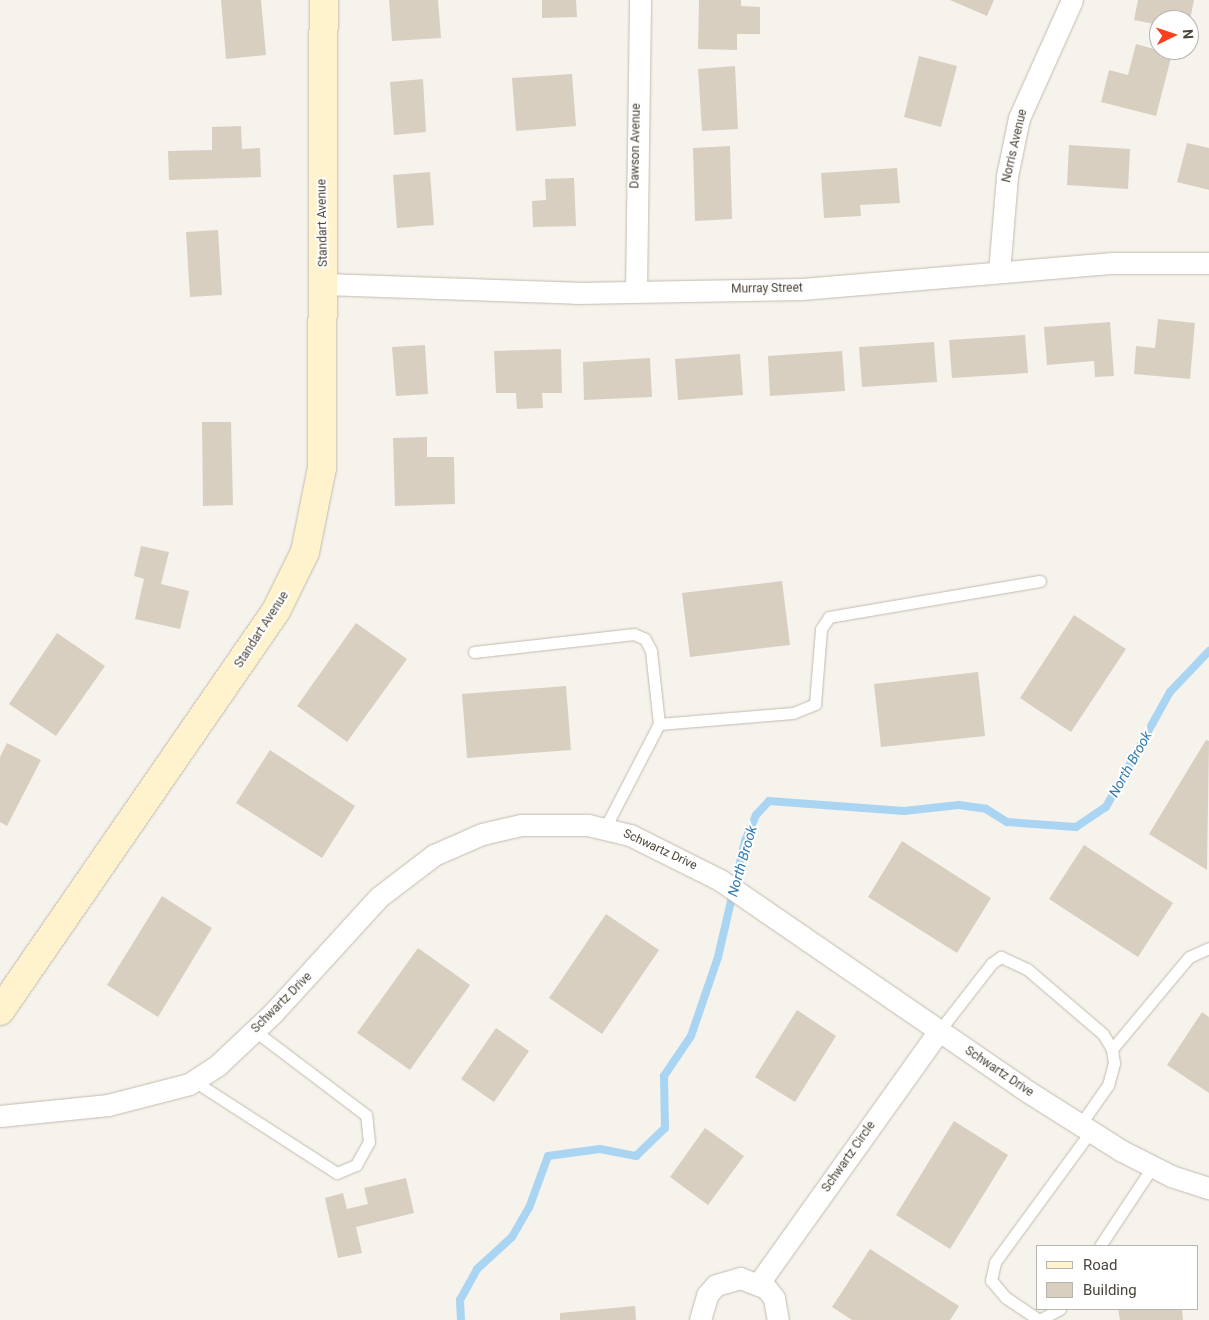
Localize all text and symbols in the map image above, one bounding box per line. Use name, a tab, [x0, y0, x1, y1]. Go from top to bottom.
north arrow	[1149, 10, 1199, 60]
text: N	[1180, 29, 1196, 40]
street label: Dawson Avenue	[628, 103, 644, 189]
street label: Norris Avenue	[1000, 108, 1030, 184]
street label: Standart Avenue	[315, 179, 331, 267]
street label: Murray Street	[731, 281, 803, 297]
street label: Standart Avenue	[232, 589, 292, 671]
water label: North Brook	[1105, 728, 1155, 800]
water label: North Brook	[724, 824, 760, 898]
street label: Schwartz Drive	[621, 827, 699, 873]
street label: Schwartz Drive	[249, 970, 315, 1036]
street label: Schwartz Drive	[962, 1044, 1036, 1100]
street label: Schwartz Circle	[819, 1119, 879, 1195]
legend	[1036, 1245, 1199, 1310]
text: Road	[1083, 1256, 1117, 1274]
text: Building	[1083, 1281, 1137, 1299]

